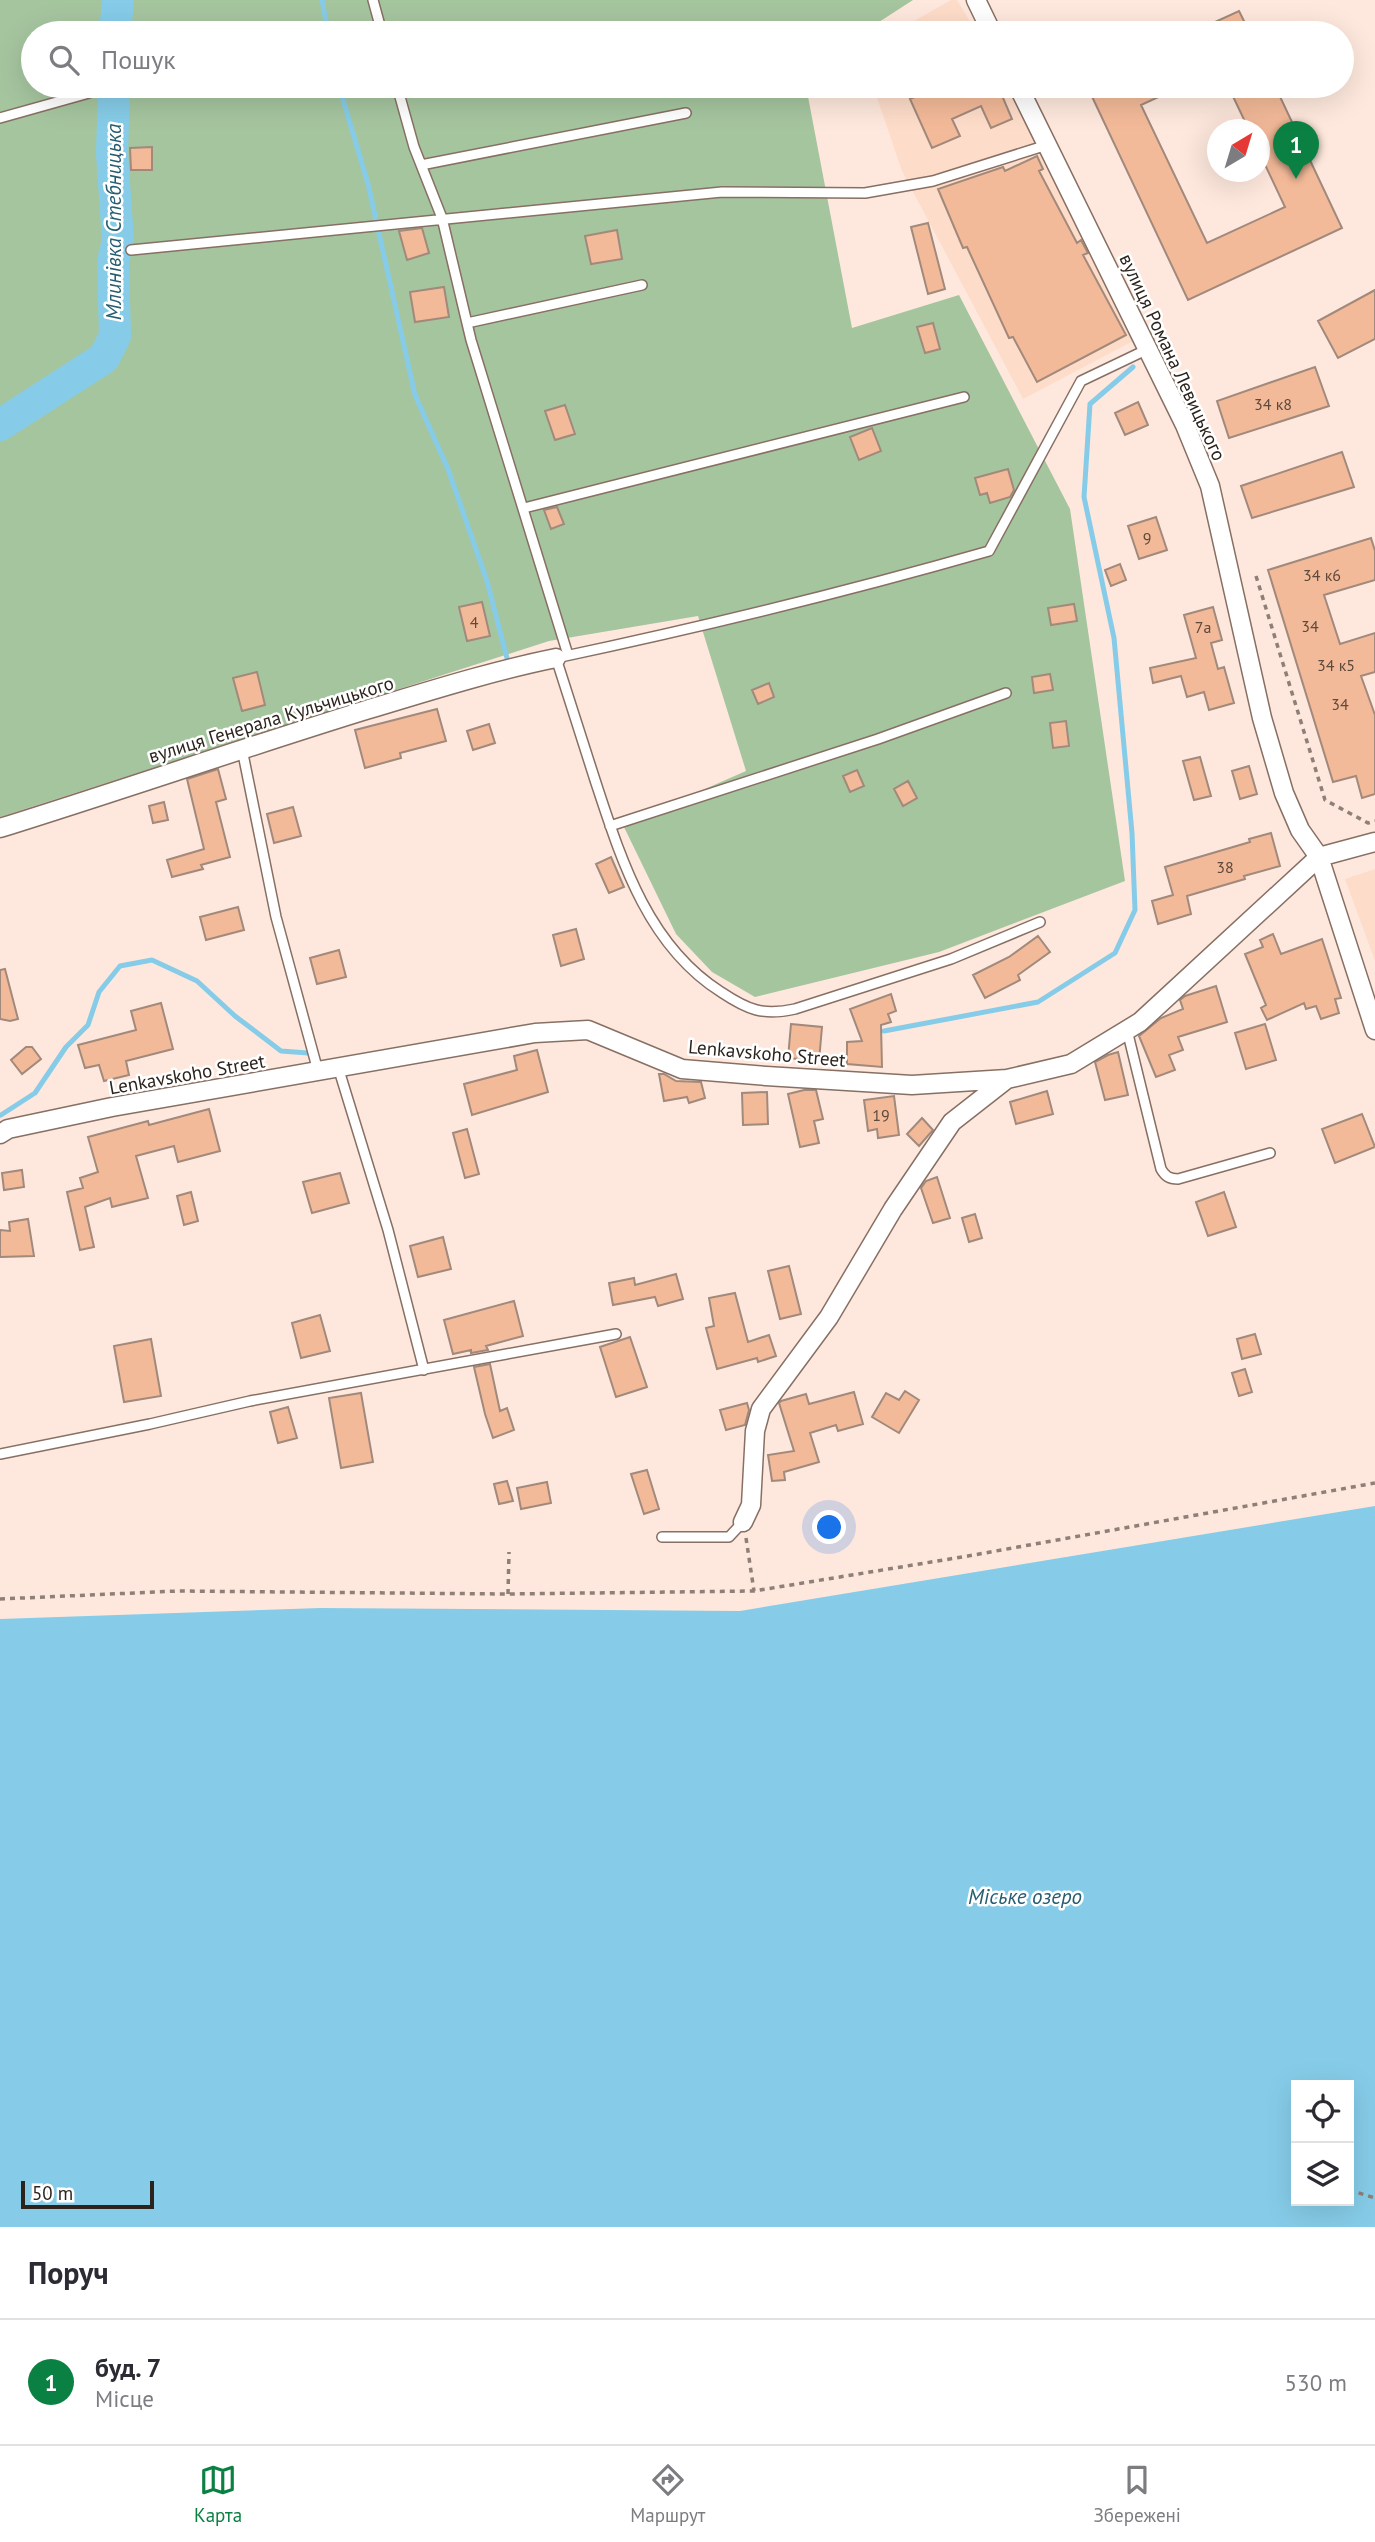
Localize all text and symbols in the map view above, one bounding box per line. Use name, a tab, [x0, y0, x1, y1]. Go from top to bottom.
search box	[21, 21, 1354, 98]
icon: search	[45, 41, 83, 79]
text: Пошук	[101, 43, 176, 76]
north arrow	[1207, 119, 1270, 182]
pin: 1	[1273, 121, 1319, 179]
water label: Млинівка Стебницька	[100, 123, 127, 320]
street label: вулиця Романа Левицького	[1114, 250, 1232, 464]
house number: 34 к8	[1254, 394, 1292, 414]
house number: 9	[1143, 528, 1151, 548]
house number: 34 к6	[1303, 565, 1341, 585]
house number: 4	[470, 612, 479, 632]
house number: 34	[1301, 616, 1319, 636]
house number: 7а	[1195, 617, 1211, 637]
house number: 34 к5	[1317, 655, 1355, 675]
street label: вулиця Генерала Кульчицького	[146, 670, 396, 768]
house number: 34	[1331, 694, 1349, 714]
house number: 38	[1216, 857, 1234, 877]
street label: Lenkavskoho Street	[687, 1034, 847, 1072]
street label: Lenkavskoho Street	[107, 1048, 267, 1100]
house number: 19	[872, 1105, 890, 1125]
your location	[812, 1510, 846, 1544]
water label: Міське озеро	[968, 1883, 1082, 1910]
map controls	[1291, 2080, 1354, 2206]
button: locate	[1291, 2080, 1354, 2143]
button: layers	[1291, 2143, 1354, 2206]
scale bar	[21, 2178, 154, 2210]
text: 50 m	[32, 2181, 73, 2205]
text: Поруч	[28, 2253, 109, 2292]
text: буд. 7	[95, 2351, 161, 2384]
text: 1	[44, 2368, 58, 2397]
text: 530 m	[1285, 2368, 1347, 2397]
text: Місце	[95, 2384, 154, 2413]
tab: Карта	[194, 2461, 242, 2527]
tab: Маршрут	[630, 2461, 705, 2527]
tab: Збережені	[1094, 2461, 1181, 2527]

